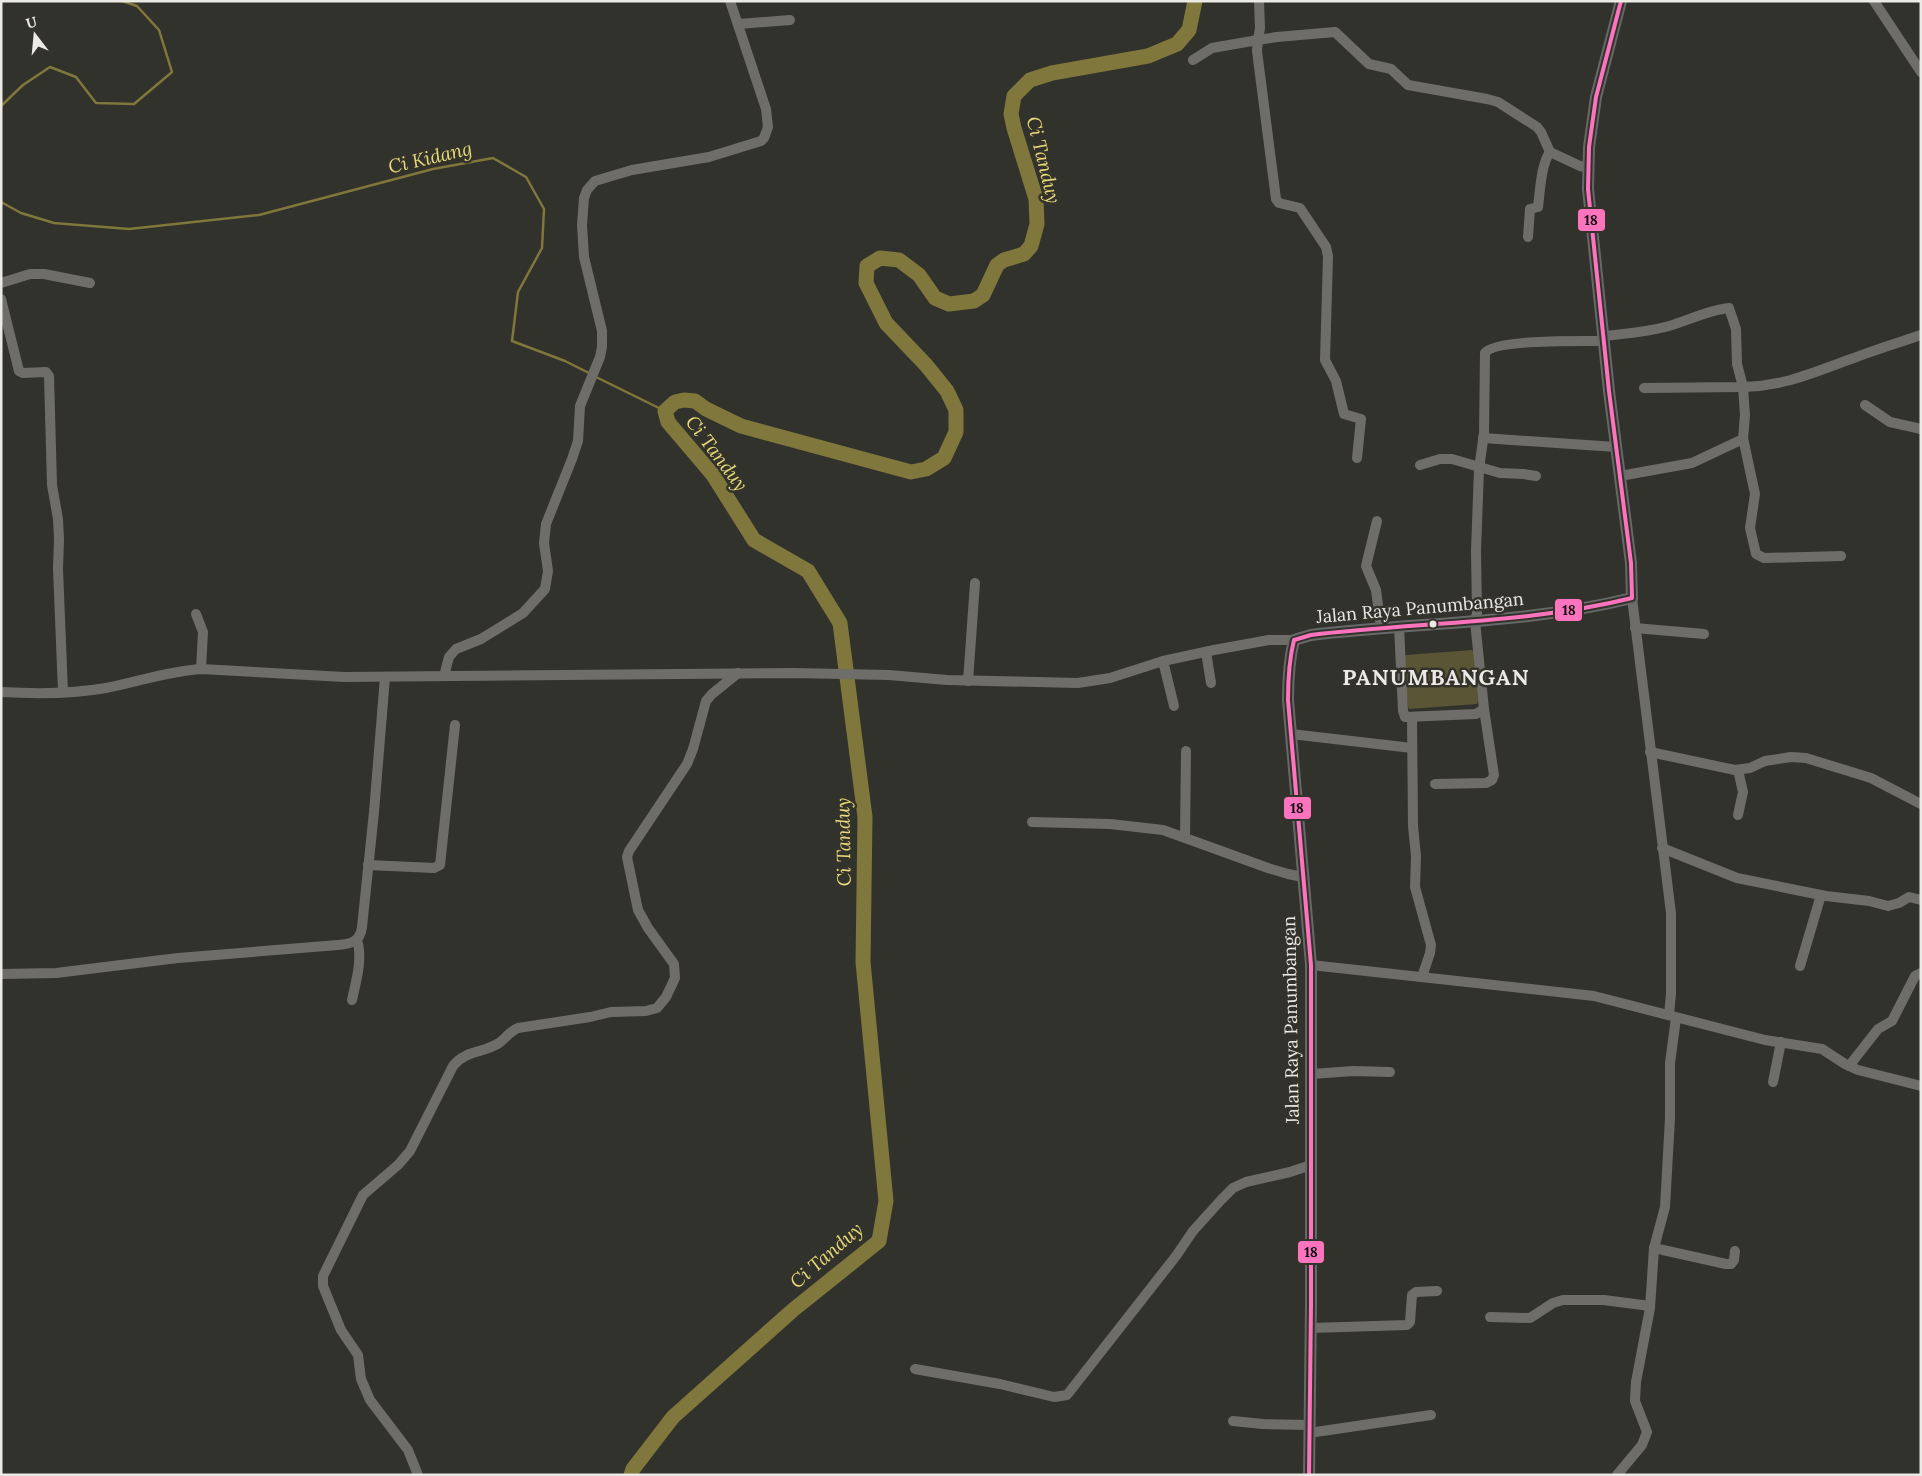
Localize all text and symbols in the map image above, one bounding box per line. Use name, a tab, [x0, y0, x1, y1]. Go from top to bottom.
north arrow	[10, 10, 60, 60]
text: U	[24, 12, 39, 33]
water label: Ci Tanduy	[1022, 114, 1066, 206]
water label: Ci Kidang	[386, 136, 474, 178]
line badge: 18	[1577, 208, 1606, 232]
text: 18	[1584, 211, 1598, 229]
water label: Ci Tanduy	[681, 410, 753, 496]
street label: Jalan Raya Panumbangan	[1314, 587, 1525, 628]
line badge: 18	[1554, 598, 1583, 622]
text: 18	[1562, 601, 1576, 619]
unlabelled marker	[1428, 619, 1438, 629]
district label: PANUMBANGAN	[1342, 663, 1530, 691]
line badge: 18	[1283, 796, 1312, 820]
water label: Ci Tanduy	[830, 797, 856, 887]
text: 18	[1290, 799, 1304, 817]
street label: Jalan Raya Panumbangan	[1277, 916, 1304, 1125]
water label: Ci Tanduy	[785, 1217, 867, 1293]
line badge: 18	[1297, 1240, 1325, 1264]
text: 18	[1304, 1243, 1318, 1261]

